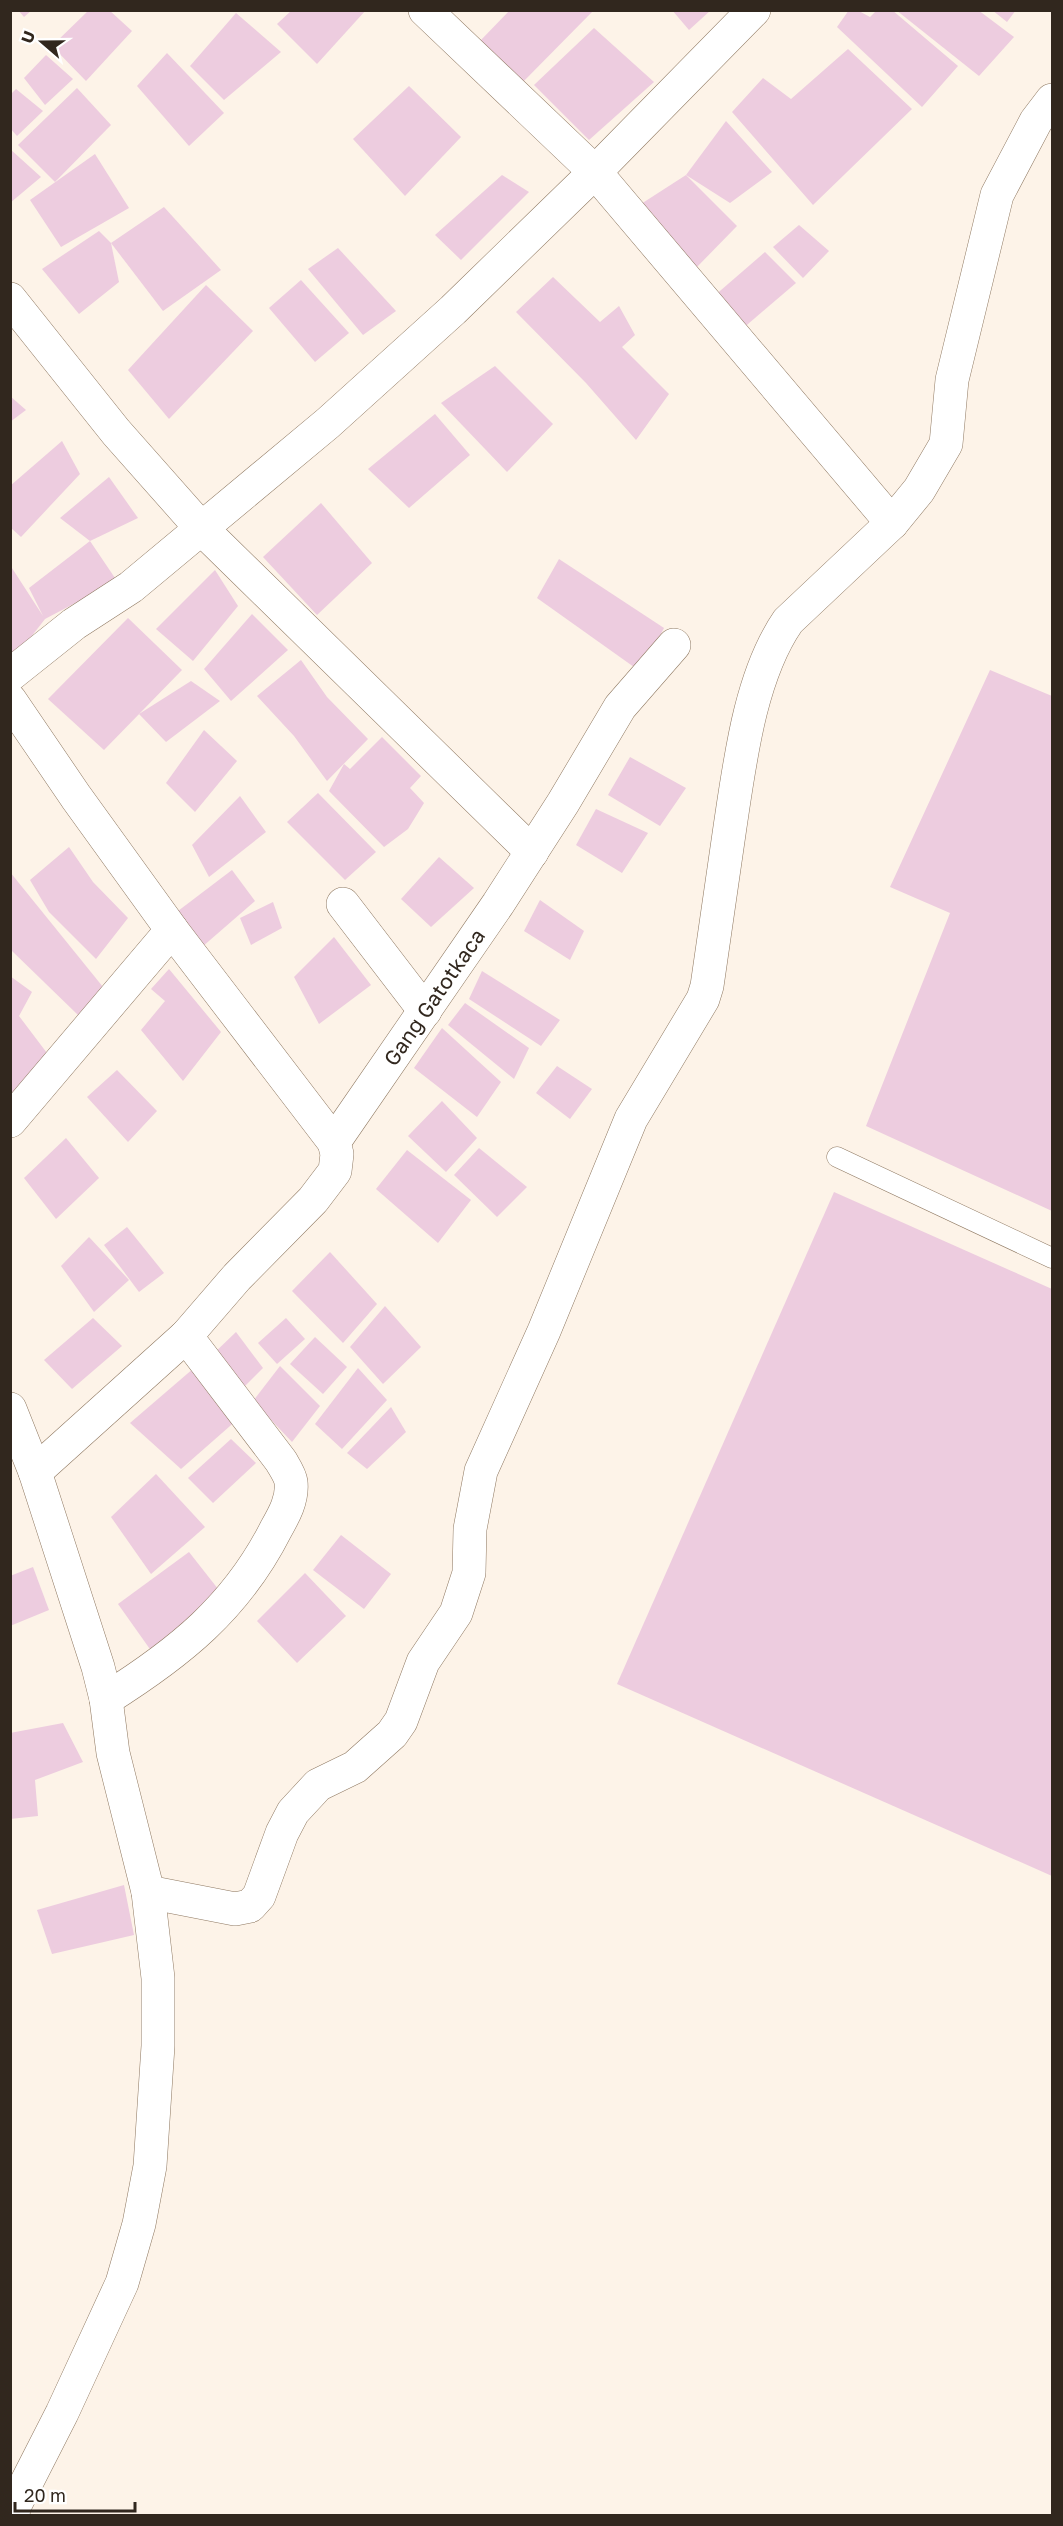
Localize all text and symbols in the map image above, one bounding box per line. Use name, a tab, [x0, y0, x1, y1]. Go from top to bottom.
north arrow	[12, 12, 72, 72]
text: U	[17, 28, 39, 46]
street label: Gang Gatotkaca	[378, 924, 490, 1071]
scale bar	[15, 2475, 135, 2513]
text: 20 m	[24, 2484, 66, 2506]

